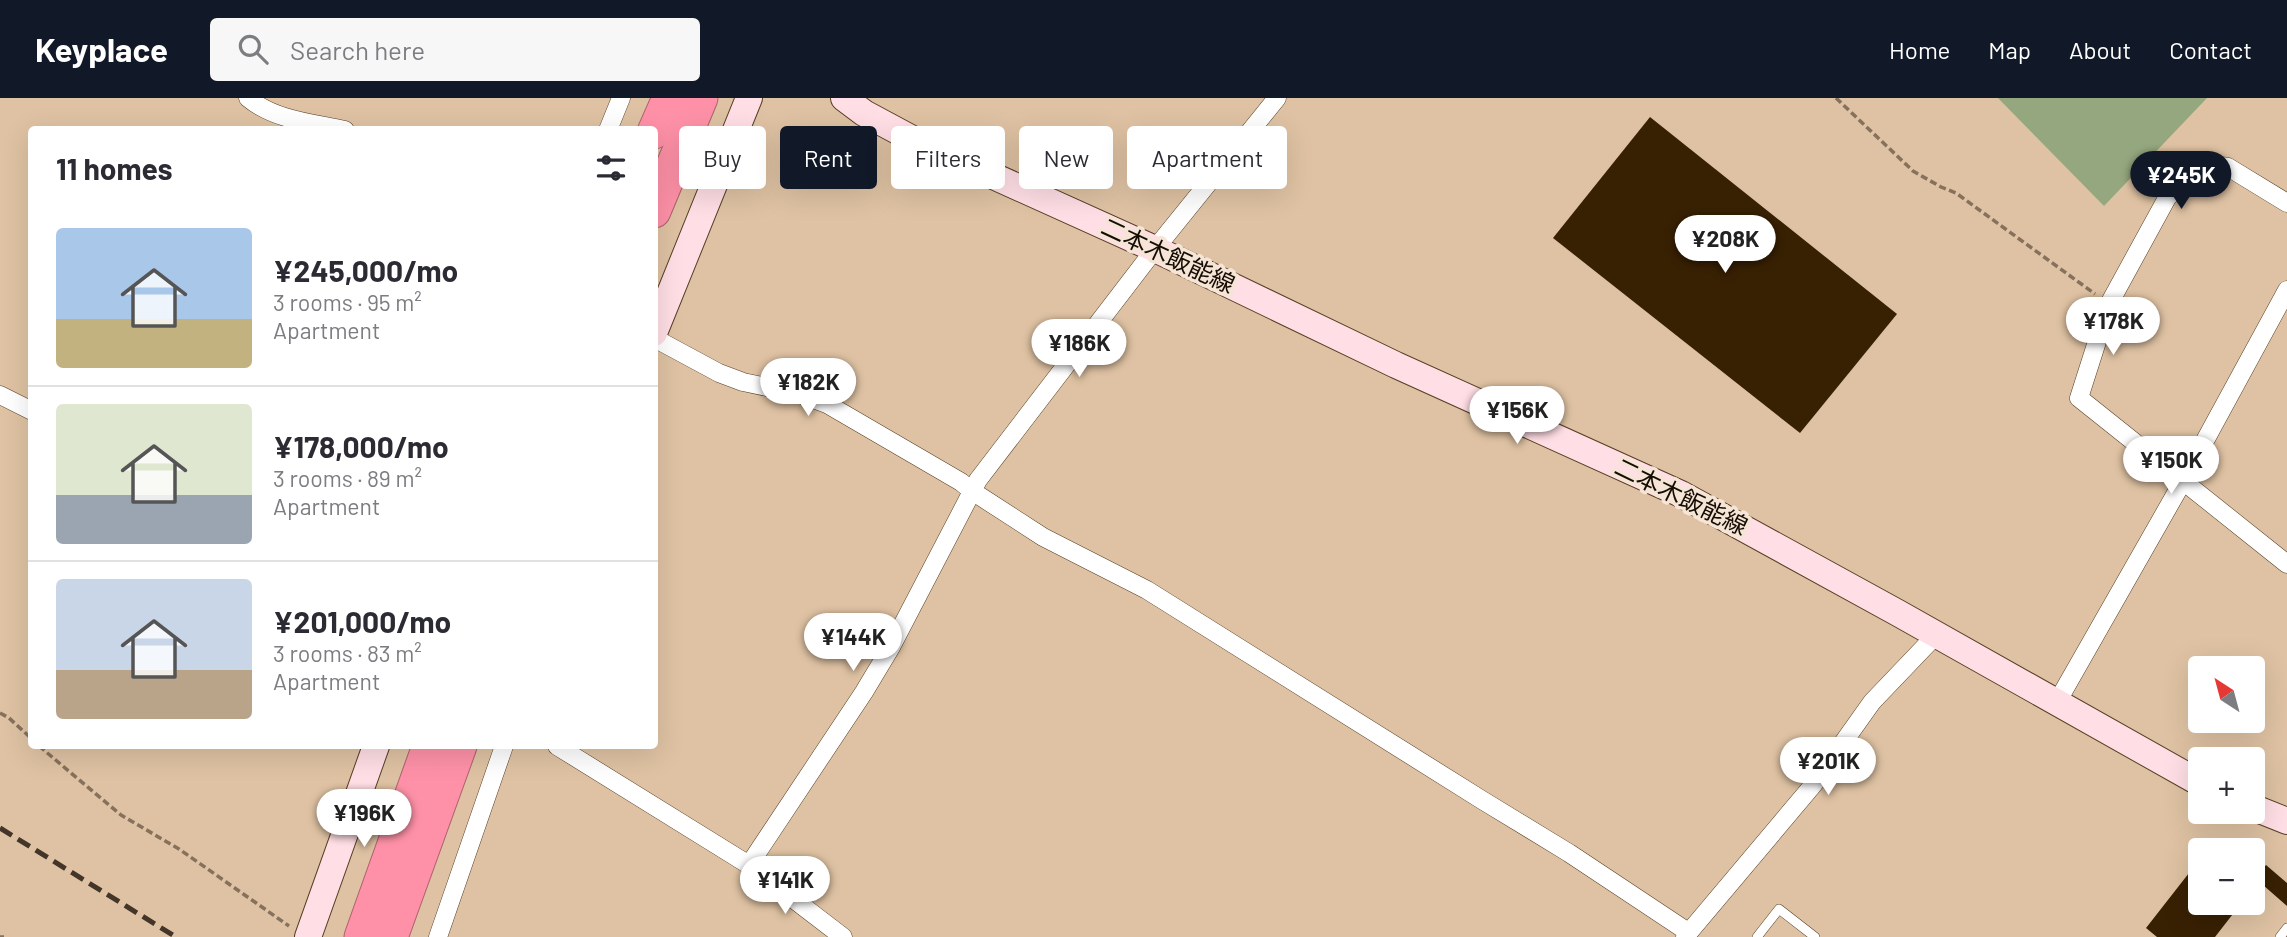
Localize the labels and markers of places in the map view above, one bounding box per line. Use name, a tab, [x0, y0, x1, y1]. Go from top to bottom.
pin: ¥245K	[2132, 152, 2230, 211]
pin: ¥208K	[1676, 216, 1774, 275]
pin: ¥178K	[2064, 298, 2162, 357]
pin: ¥186K	[1030, 320, 1128, 379]
pin: ¥182K	[759, 358, 857, 418]
pin: ¥156K	[1468, 386, 1566, 446]
pin: ¥150K	[2122, 436, 2220, 496]
pin: ¥144K	[804, 614, 902, 673]
pin: ¥201K	[1779, 738, 1877, 797]
pin: ¥196K	[315, 790, 413, 849]
pin: ¥141K	[736, 856, 834, 916]

